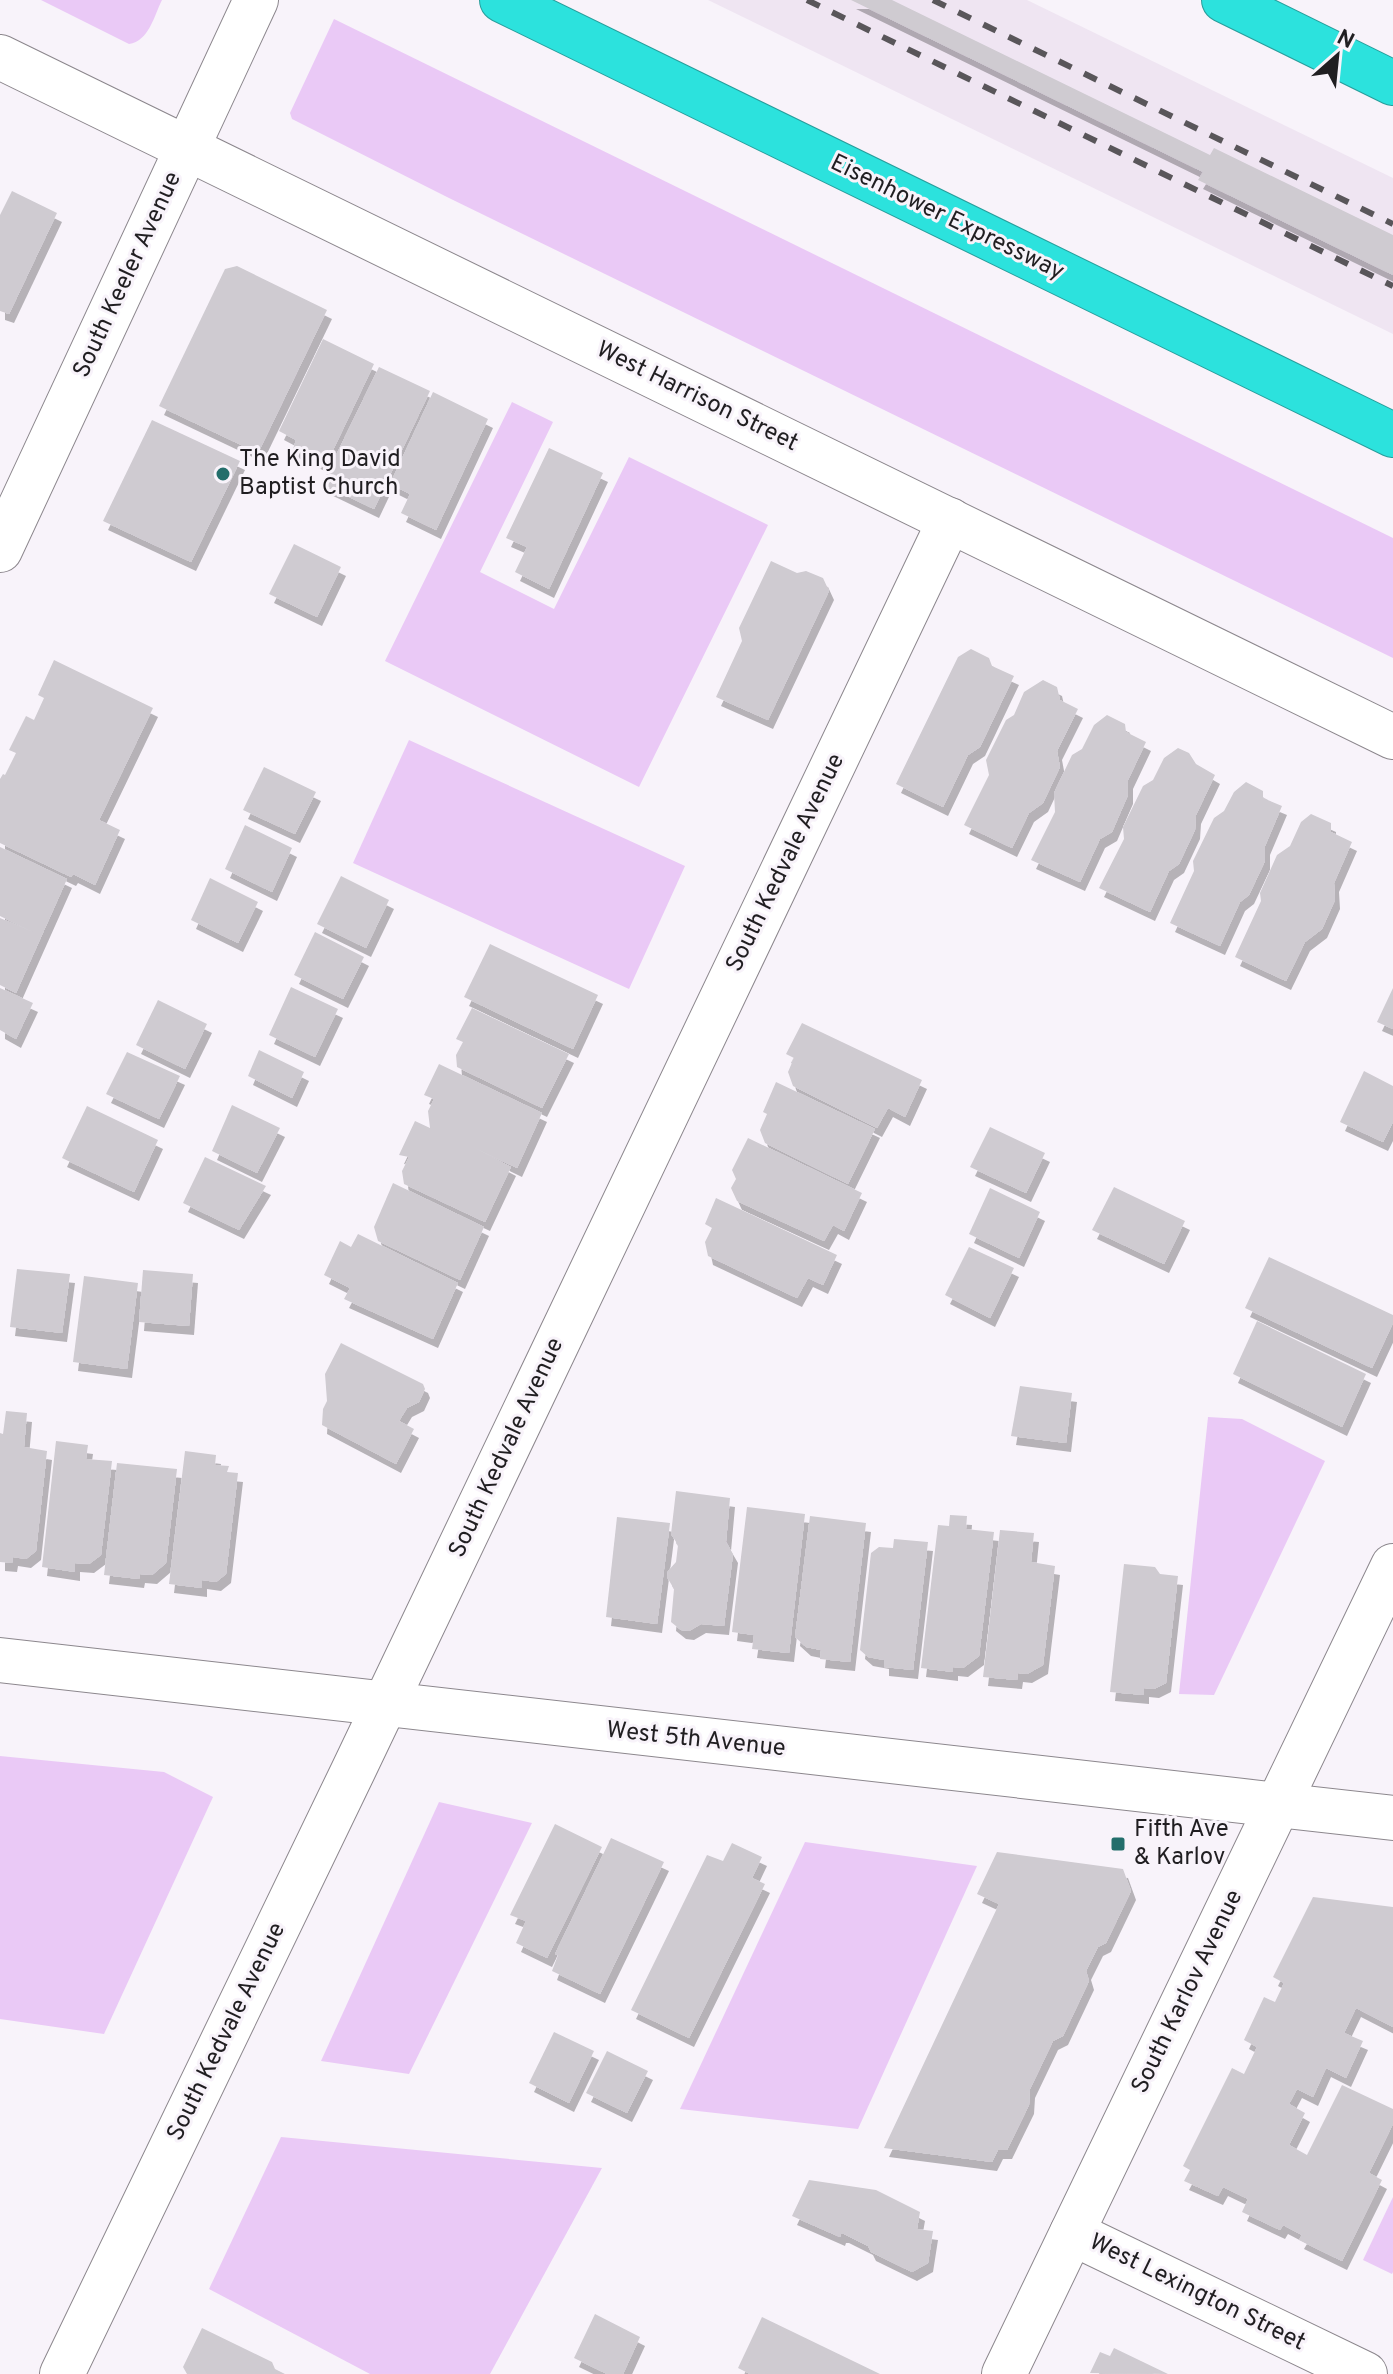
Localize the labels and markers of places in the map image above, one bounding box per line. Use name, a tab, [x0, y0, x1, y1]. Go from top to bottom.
place label: The King David Baptist Church	[239, 445, 401, 503]
marker: The King David Baptist Church	[214, 465, 232, 483]
place label: Fifth Ave & Karlov	[1134, 1815, 1229, 1873]
marker: Fifth Ave & Karlov	[1109, 1835, 1127, 1853]

